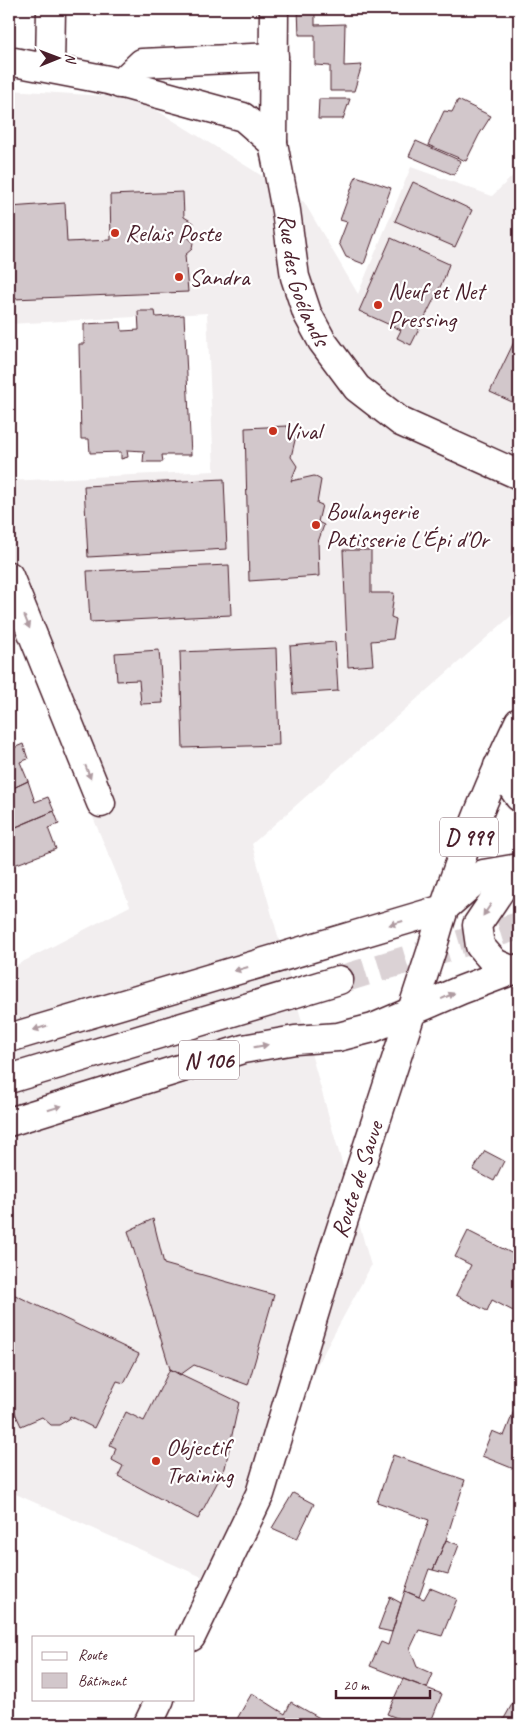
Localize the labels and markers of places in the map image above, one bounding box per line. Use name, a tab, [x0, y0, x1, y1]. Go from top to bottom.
place label: Relais Poste	[125, 218, 223, 248]
marker: Relais Poste	[109, 227, 121, 239]
place label: Sandra	[189, 262, 251, 292]
marker: Sandra	[173, 271, 185, 283]
place label: Neuf et Net Pressing	[388, 276, 487, 334]
marker: Neuf et Net Pressing	[372, 299, 384, 311]
place label: Vival	[283, 416, 325, 446]
marker: Vival	[267, 425, 279, 437]
place label: Boulangerie Patisserie L'Épi d'Or	[326, 496, 491, 554]
marker: Boulangerie Patisserie L'Épi d'Or	[310, 519, 322, 531]
place label: Objectif Training	[166, 1432, 235, 1490]
marker: Objectif Training	[150, 1455, 162, 1467]

